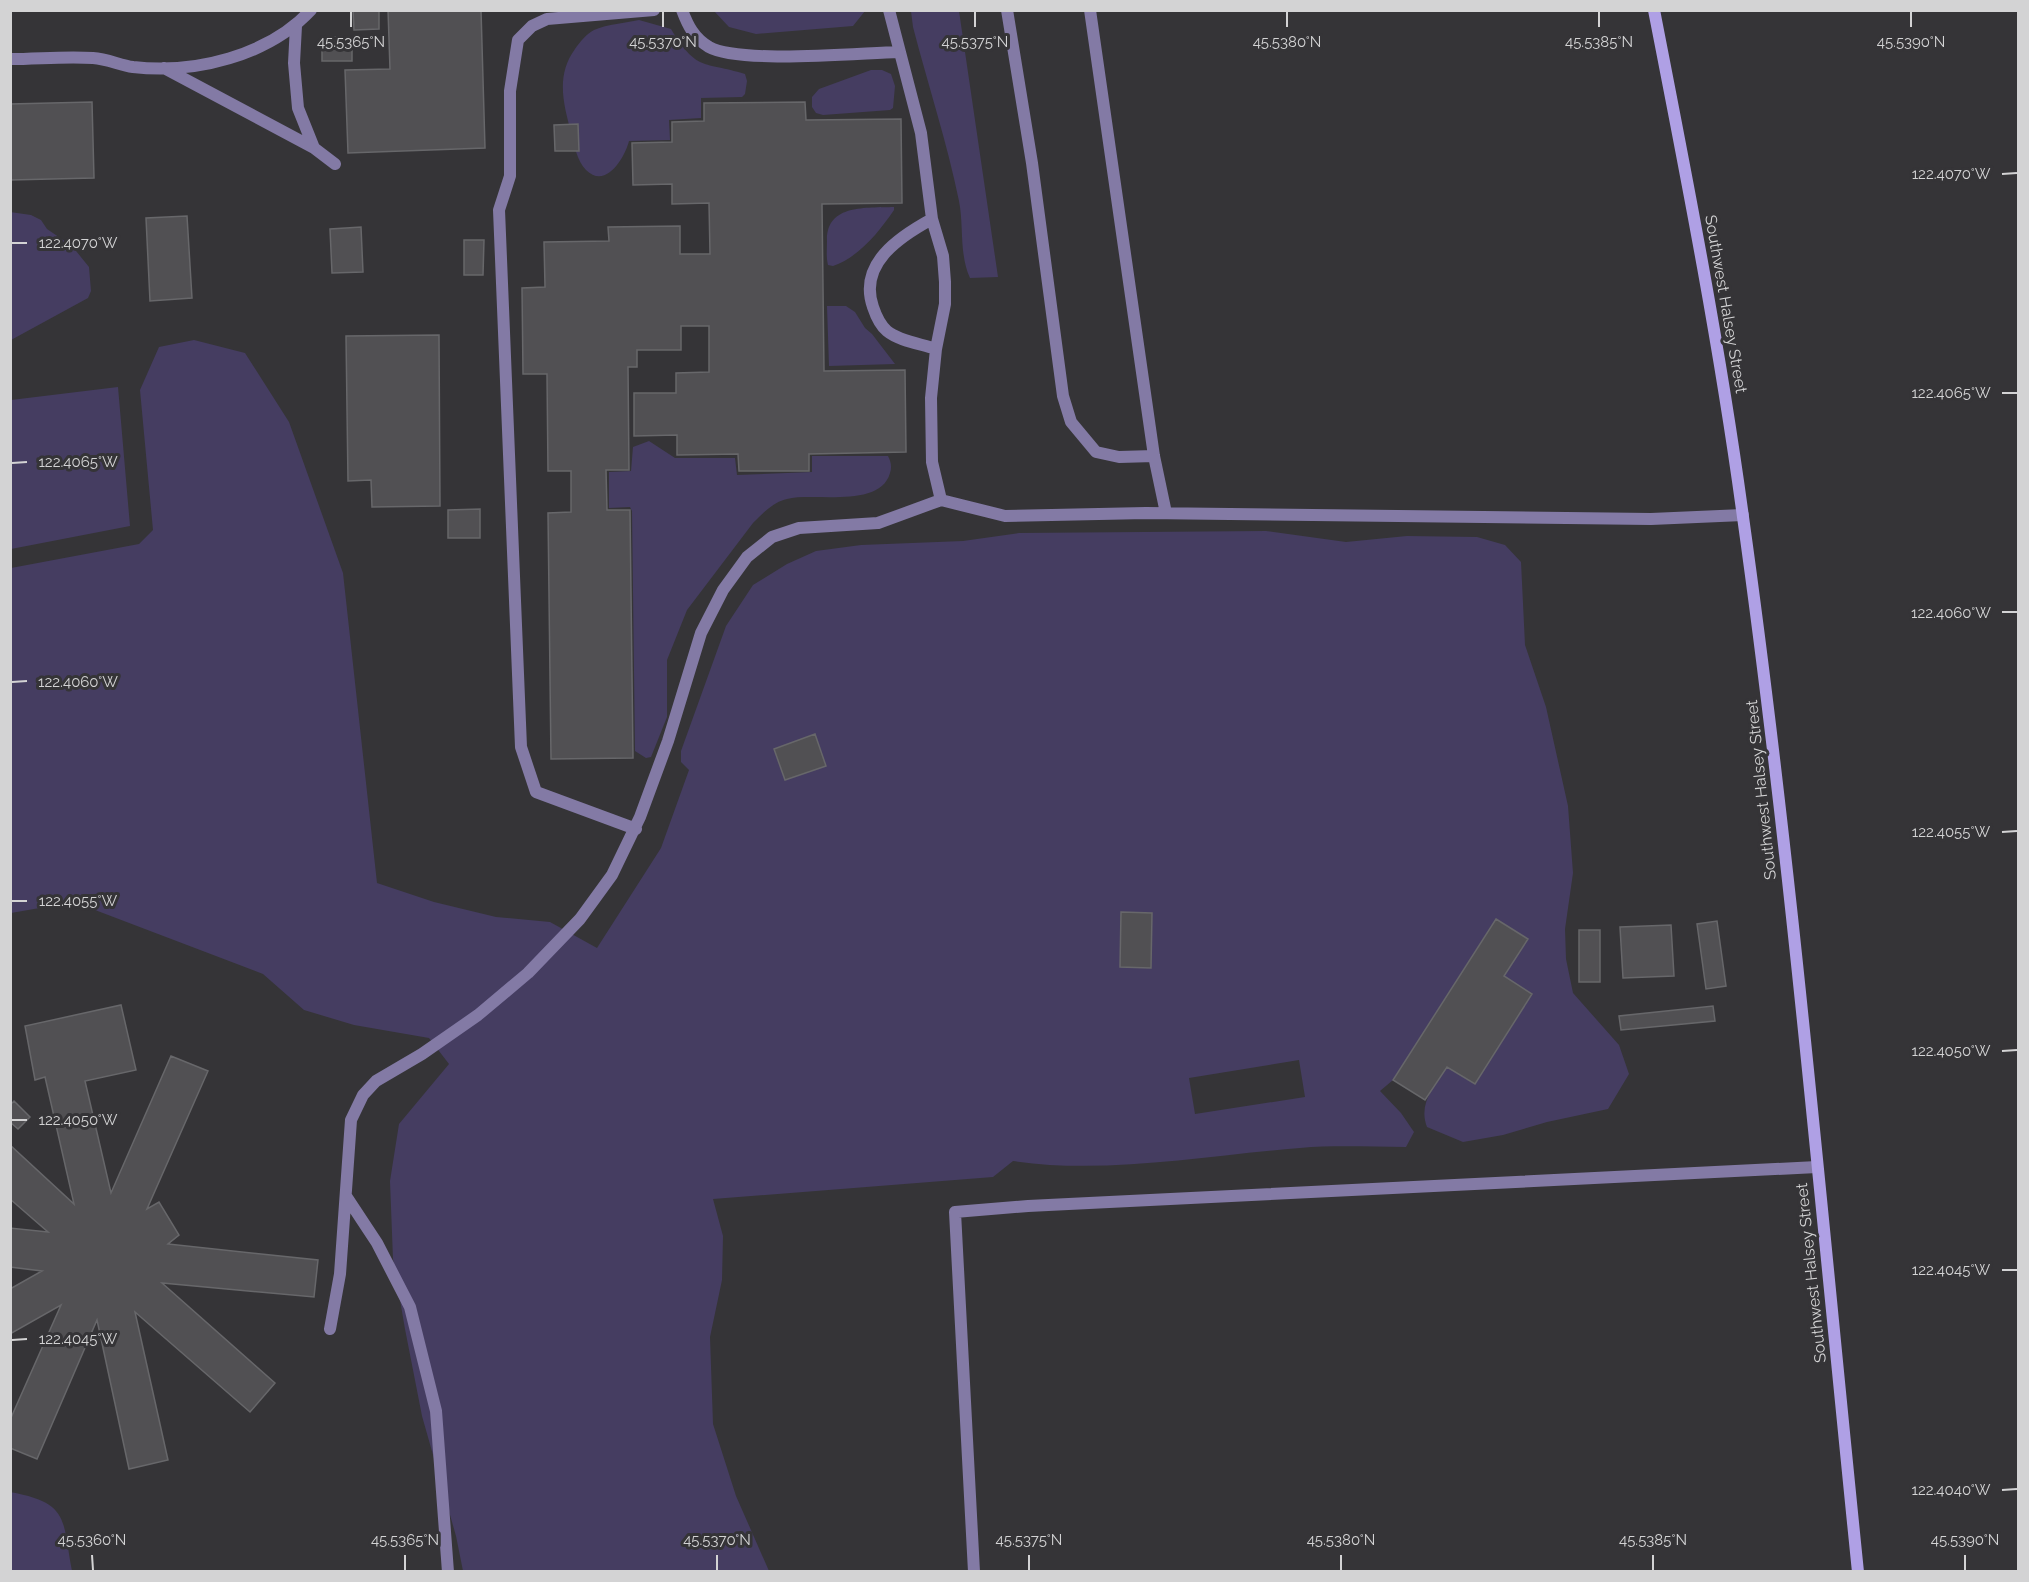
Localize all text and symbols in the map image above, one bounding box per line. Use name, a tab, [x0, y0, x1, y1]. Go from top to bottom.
text: 45.5365°N	[317, 33, 385, 51]
text: 45.5370°N	[629, 33, 697, 51]
text: 45.5375°N	[942, 33, 1008, 51]
text: 45.5380°N	[1253, 33, 1321, 51]
text: 45.5385°N	[1565, 33, 1633, 51]
text: 45.5390°N	[1877, 33, 1945, 51]
text: 122.4070°W	[1912, 165, 1991, 183]
street label: Southwest Halsey Street	[1701, 213, 1751, 395]
text: 122.4070°W	[39, 234, 118, 252]
text: 122.4065°W	[1911, 384, 1991, 402]
text: 122.4065°W	[38, 453, 118, 471]
text: 122.4060°W	[1911, 604, 1991, 622]
text: 122.4060°W	[38, 673, 118, 691]
street label: Southwest Halsey Street	[1742, 698, 1780, 881]
text: 122.4055°W	[1912, 823, 1990, 841]
text: 122.4055°W	[39, 892, 117, 910]
text: 122.4050°W	[1912, 1042, 1991, 1060]
text: 122.4050°W	[39, 1111, 118, 1129]
street label: Southwest Halsey Street	[1792, 1181, 1830, 1364]
text: 122.4045°W	[1912, 1261, 1990, 1279]
text: 122.4045°W	[39, 1330, 117, 1348]
text: 122.4040°W	[1911, 1481, 1991, 1499]
text: 45.5360°N	[58, 1531, 126, 1549]
text: 45.5365°N	[371, 1531, 439, 1549]
text: 45.5370°N	[683, 1531, 751, 1549]
text: 45.5375°N	[996, 1531, 1062, 1549]
text: 45.5380°N	[1307, 1531, 1375, 1549]
text: 45.5385°N	[1619, 1531, 1687, 1549]
text: 45.5390°N	[1931, 1531, 1999, 1549]

